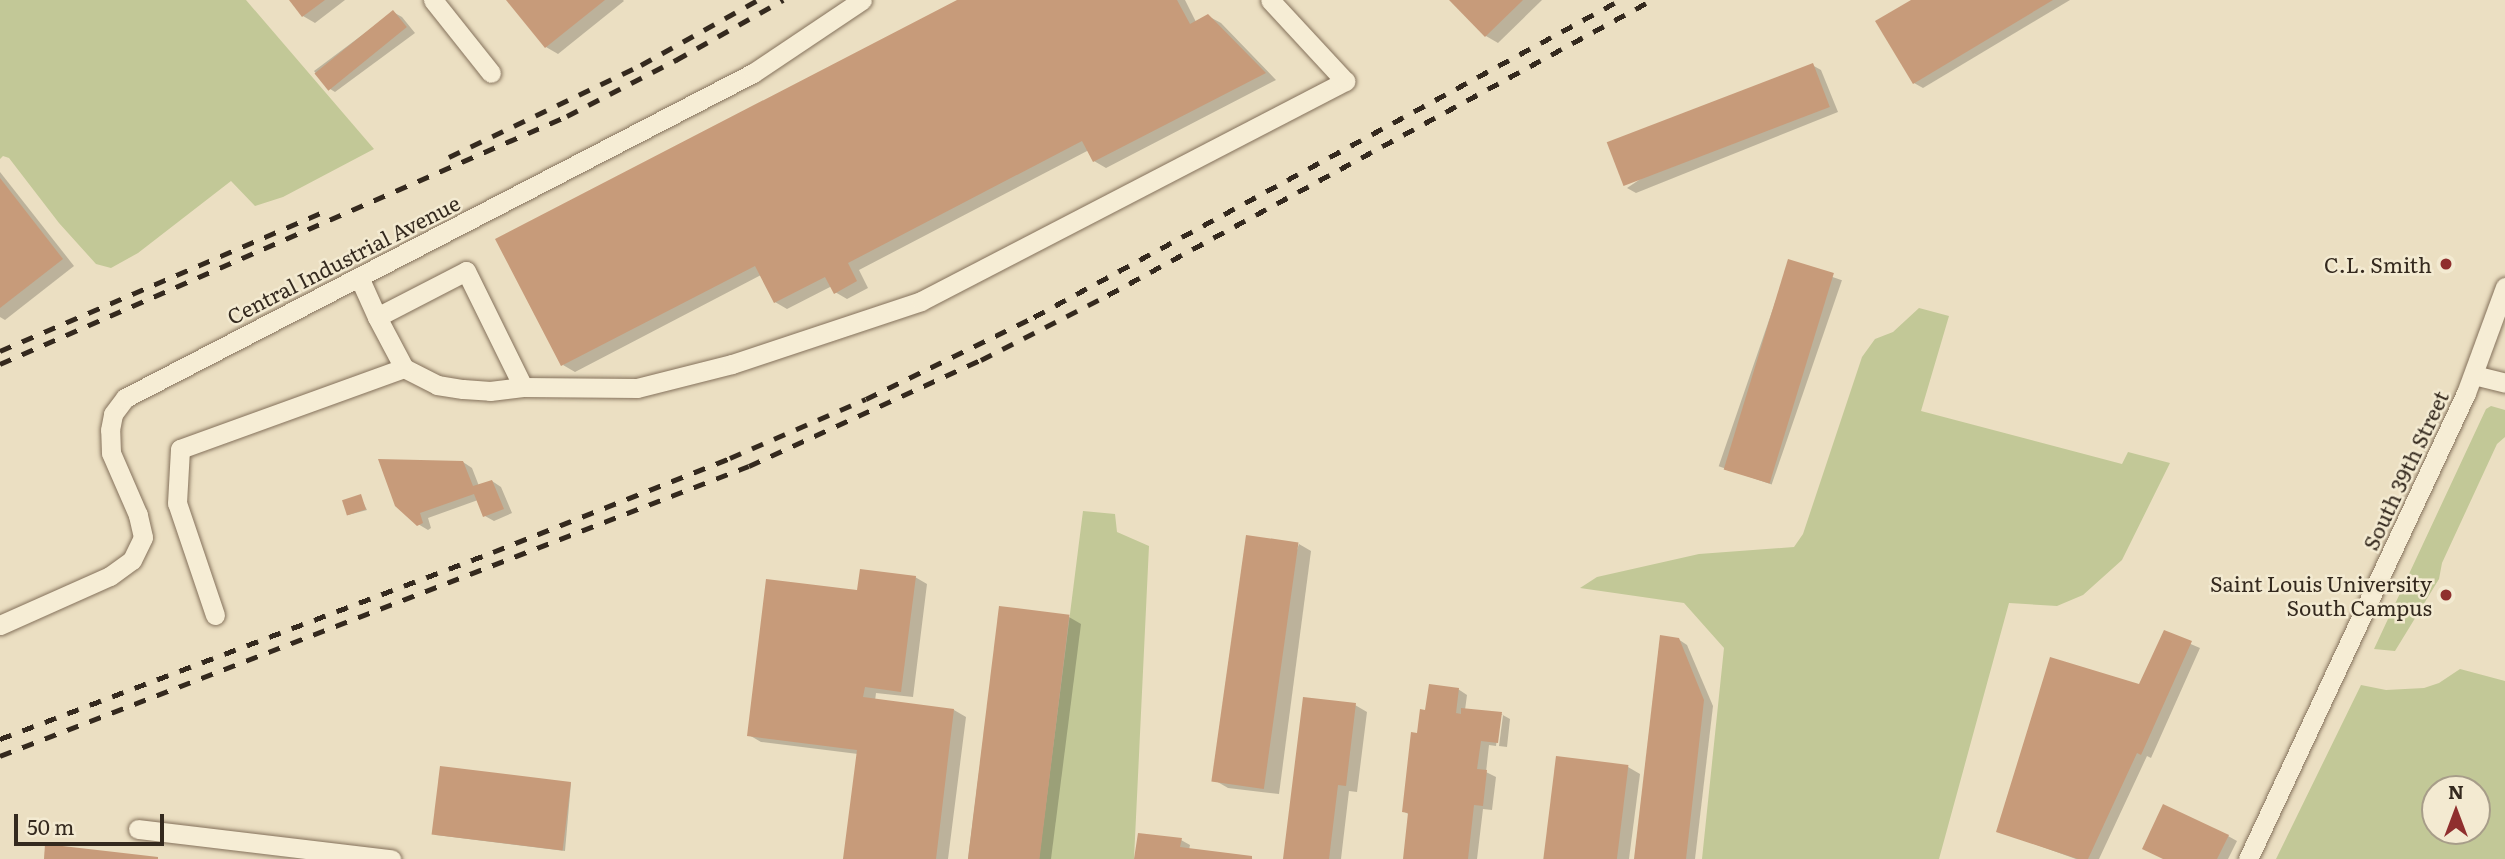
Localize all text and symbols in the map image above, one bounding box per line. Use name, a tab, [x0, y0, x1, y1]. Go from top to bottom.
street label: Central Industrial Avenue	[222, 189, 464, 329]
place label: C.L. Smith	[2324, 251, 2432, 277]
marker: C.L. Smith	[2438, 256, 2454, 272]
street label: South 39th Street	[2357, 386, 2453, 554]
place label: Saint Louis University South Campus	[2210, 570, 2432, 620]
marker: Saint Louis University South Campus	[2438, 587, 2454, 603]
north arrow	[2421, 775, 2491, 845]
text: N	[2448, 777, 2464, 805]
scale bar	[18, 800, 168, 844]
text: 50 m	[27, 810, 74, 841]

